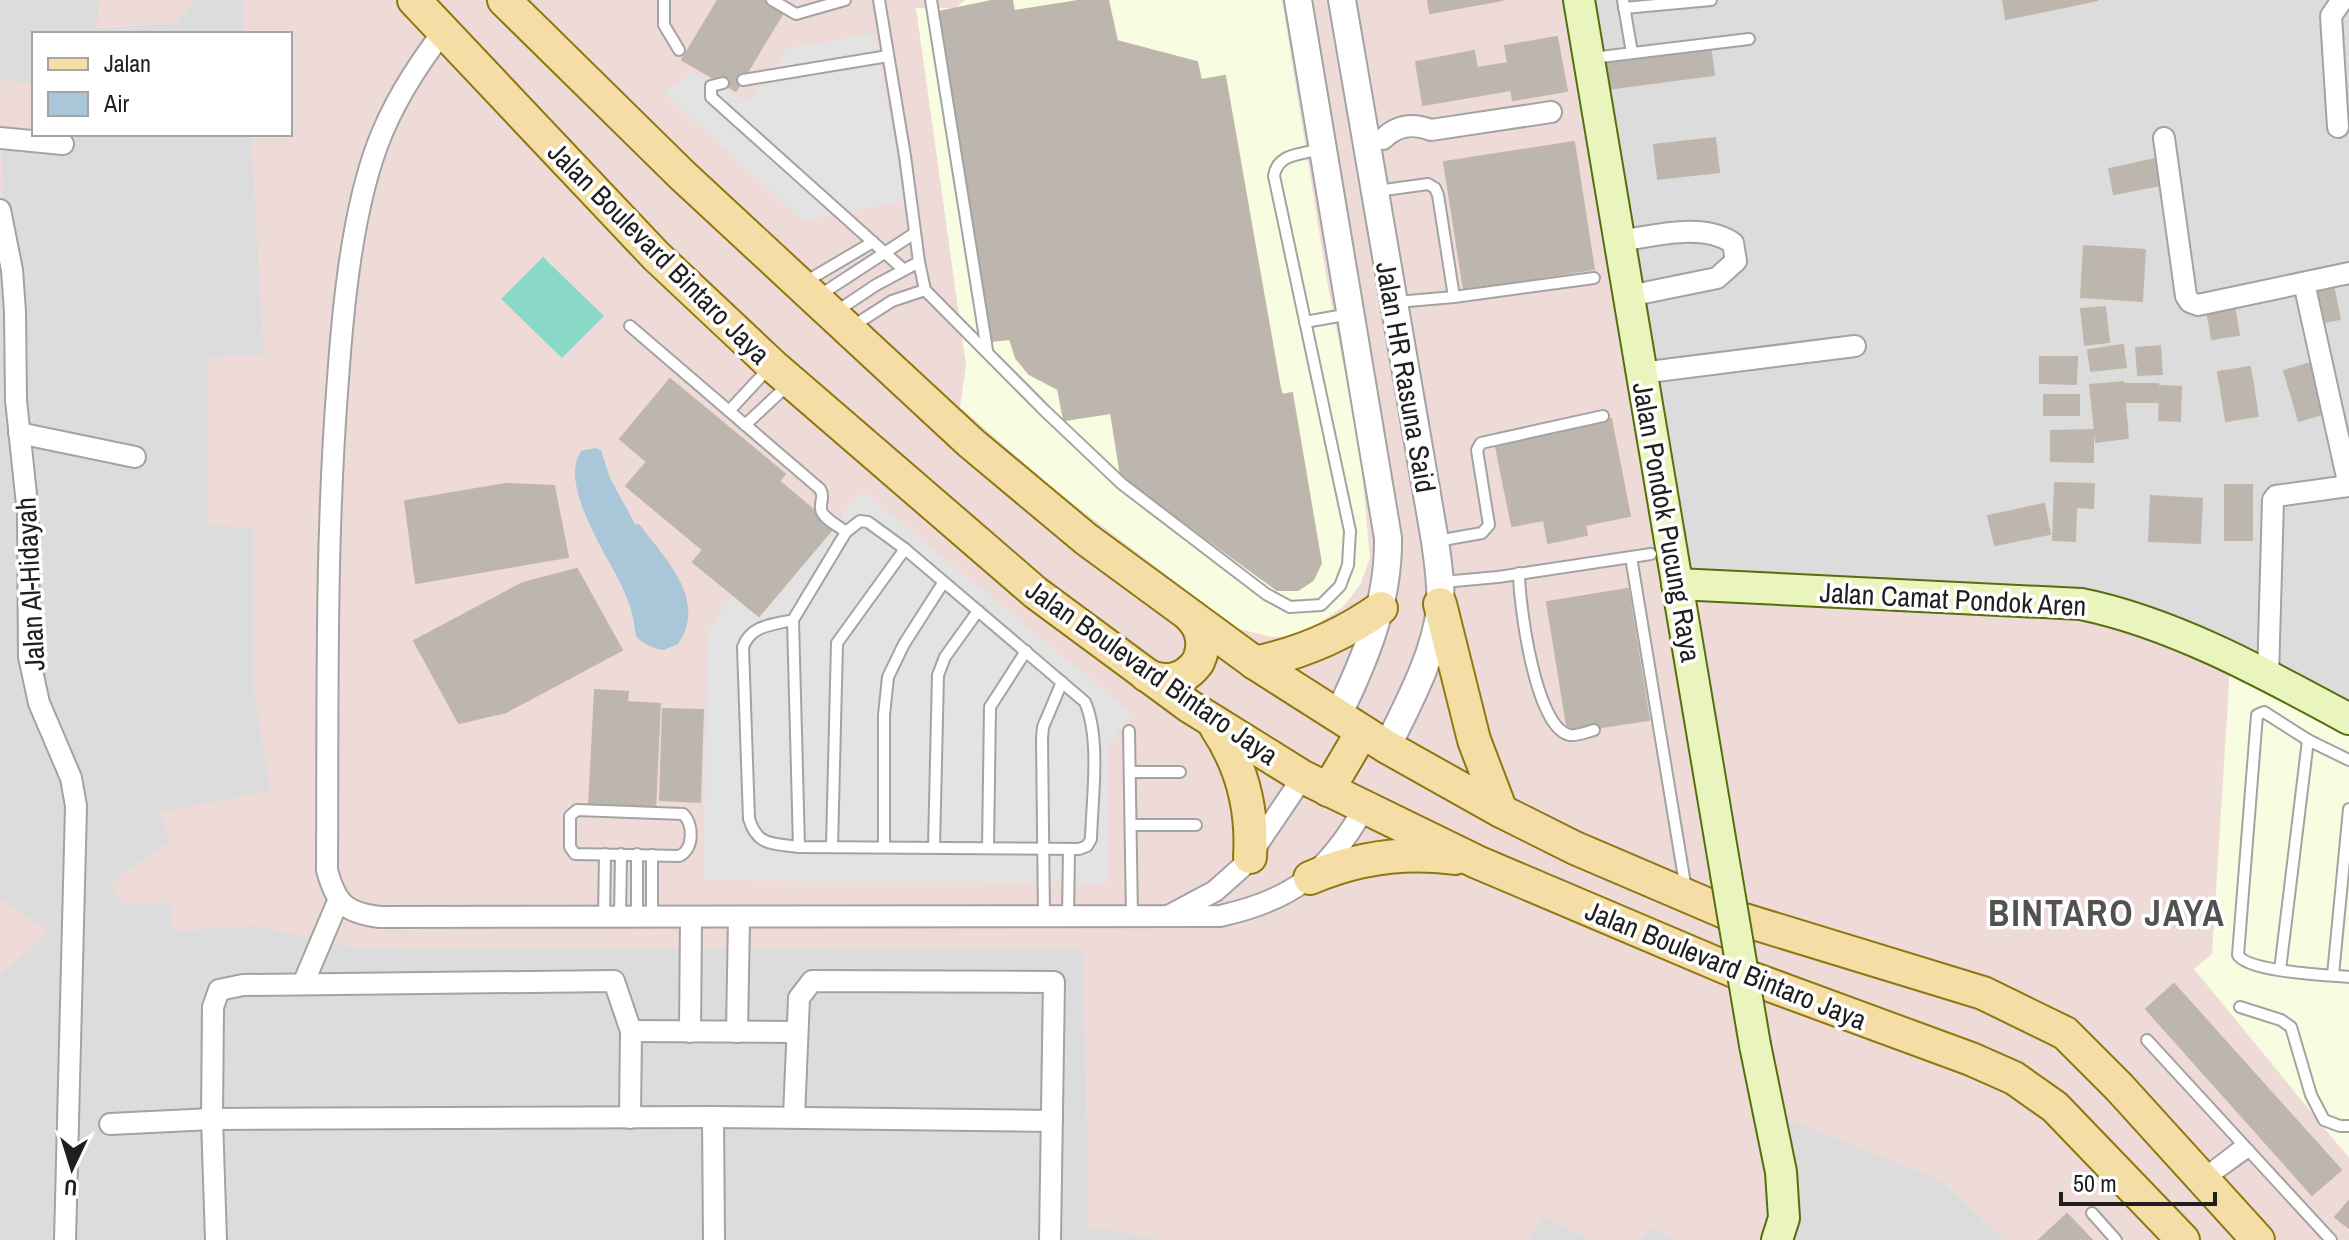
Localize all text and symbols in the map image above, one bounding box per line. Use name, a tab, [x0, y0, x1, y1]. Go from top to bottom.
legend	[32, 32, 292, 136]
text: Jalan	[104, 47, 151, 79]
text: Air	[103, 87, 130, 119]
street label: Jalan Boulevard Bintaro Jaya	[540, 134, 779, 373]
street label: Jalan HR Rasuna Said	[1367, 259, 1445, 495]
street label: Jalan Pondok Pucung Raya	[1624, 379, 1710, 665]
street label: Jalan Al-Hidayah	[6, 496, 54, 672]
street label: Jalan Boulevard Bintaro Jaya	[1018, 570, 1286, 774]
street label: Jalan Camat Pondok Aren	[1819, 573, 2087, 625]
district label: BINTARO JAYA	[1988, 889, 2226, 937]
street label: Jalan Boulevard Bintaro Jaya	[1580, 891, 1872, 1039]
north arrow	[32, 1128, 112, 1208]
scale bar	[2061, 1156, 2215, 1206]
text: 50 m	[2073, 1167, 2117, 1199]
text: U	[63, 1173, 78, 1203]

